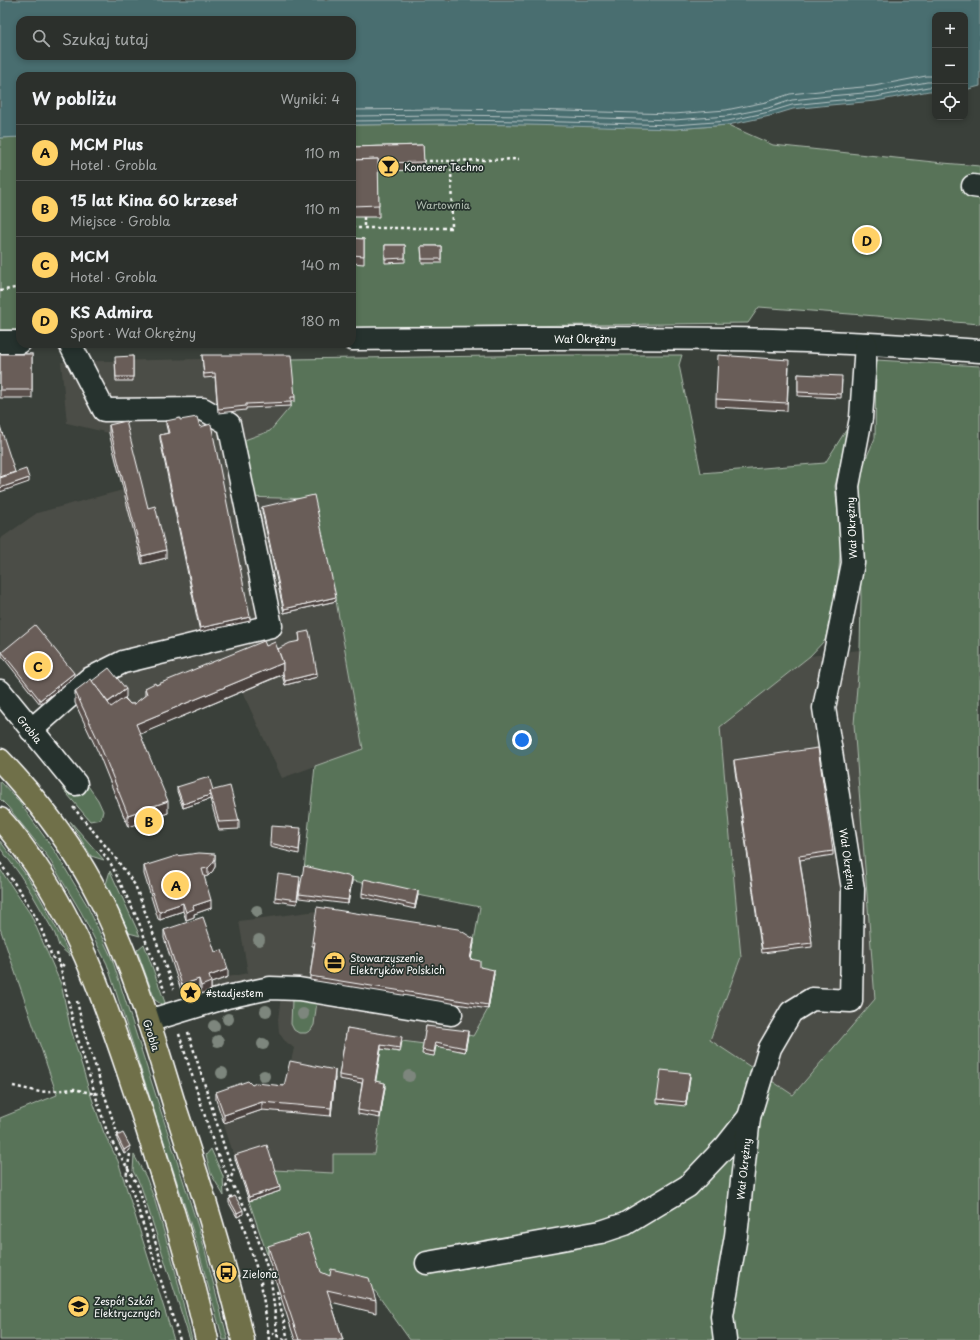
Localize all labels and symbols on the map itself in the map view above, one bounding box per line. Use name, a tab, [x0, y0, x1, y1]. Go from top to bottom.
bar icon: Kontener Techno	[375, 153, 401, 179]
place label: Kontener Techno	[404, 159, 484, 174]
park label: Wartownia	[416, 197, 471, 212]
pin: D	[854, 225, 880, 255]
street label: Wał Okrężny	[554, 331, 616, 347]
street label: Wał Okrężny	[842, 497, 861, 559]
pin: C	[25, 651, 51, 681]
street label: Grobla	[14, 712, 47, 747]
your location	[512, 730, 532, 750]
pin: B	[136, 806, 162, 836]
street label: Wał Okrężny	[835, 827, 860, 891]
pin: A	[163, 870, 189, 900]
office icon: Stowarzyszenie Elektryków Polskich	[322, 950, 348, 976]
place label: Stowarzyszenie Elektryków Polskich	[350, 950, 445, 978]
place icon: #stadjestem	[177, 979, 203, 1005]
place label: #stadjestem	[206, 985, 263, 1000]
street label: Grobla	[140, 1017, 164, 1053]
street label: Wał Okrężny	[732, 1137, 755, 1201]
bus stop icon: Zielona	[214, 1260, 240, 1286]
place label: Zielona	[242, 1266, 278, 1281]
school or university icon: Zespół Szkół Elektrycznych	[65, 1293, 91, 1319]
place label: Zespół Szkół Elektrycznych	[94, 1293, 161, 1321]

